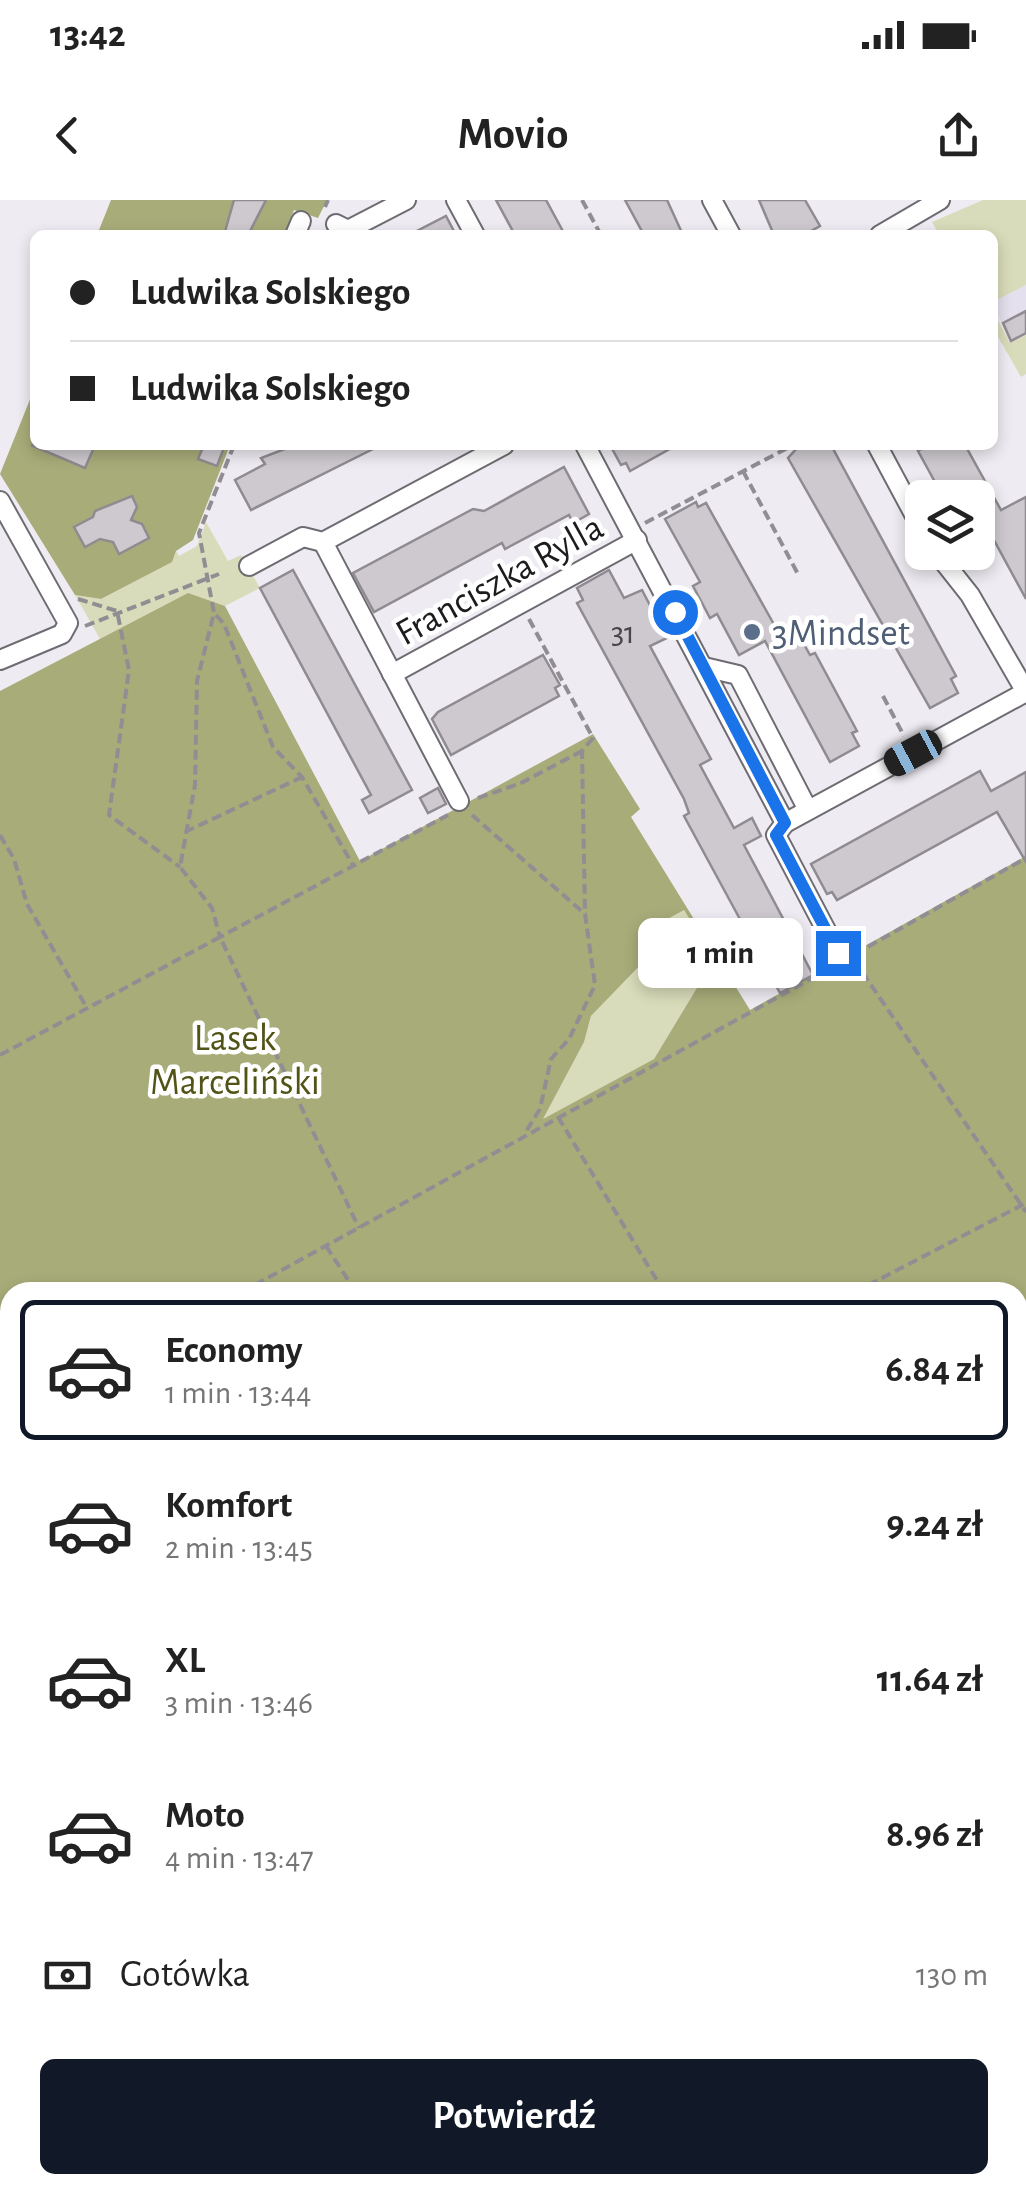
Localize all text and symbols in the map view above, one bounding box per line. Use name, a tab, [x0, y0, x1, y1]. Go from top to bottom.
text: 13:42	[50, 16, 126, 54]
icon: back	[40, 108, 95, 163]
icon: share	[931, 108, 986, 163]
text: Movio	[458, 112, 568, 157]
text: Ludwika Solskiego	[130, 274, 411, 312]
text: Ludwika Solskiego	[130, 370, 411, 408]
map controls	[905, 480, 995, 570]
button: layers	[905, 480, 995, 570]
street label: Franciszka Rylla	[390, 508, 610, 653]
route start	[653, 590, 698, 635]
place label: 3Mindset	[772, 615, 910, 653]
house number: 31	[611, 617, 635, 649]
marker: 3Mindset	[741, 621, 763, 643]
car	[879, 726, 947, 780]
callout: 1 min	[638, 918, 803, 988]
route end	[816, 931, 861, 976]
text: 1 min	[687, 937, 754, 969]
park label: Lasek Marceliński	[150, 1020, 320, 1102]
icon: car	[45, 1325, 135, 1415]
text: Economy	[165, 1332, 303, 1370]
text: 6.84 zł	[885, 1351, 983, 1389]
text: 1 min · 13:44	[165, 1377, 311, 1409]
icon: car	[45, 1480, 135, 1570]
text: Komfort	[165, 1487, 292, 1525]
text: 9.24 zł	[886, 1506, 983, 1544]
text: 2 min · 13:45	[165, 1532, 313, 1564]
icon: car	[45, 1635, 135, 1725]
text: XL	[165, 1642, 205, 1680]
text: 11.64 zł	[877, 1661, 983, 1699]
text: 3 min · 13:46	[165, 1687, 313, 1719]
icon: car	[45, 1790, 135, 1880]
text: Moto	[165, 1797, 245, 1835]
text: 8.96 zł	[886, 1816, 983, 1854]
text: 4 min · 13:47	[165, 1842, 314, 1874]
icon: cash	[40, 1948, 95, 2003]
text: Gotówka	[120, 1956, 250, 1994]
text: 130 m	[916, 1959, 988, 1991]
button: Potwierdź	[40, 2059, 988, 2174]

